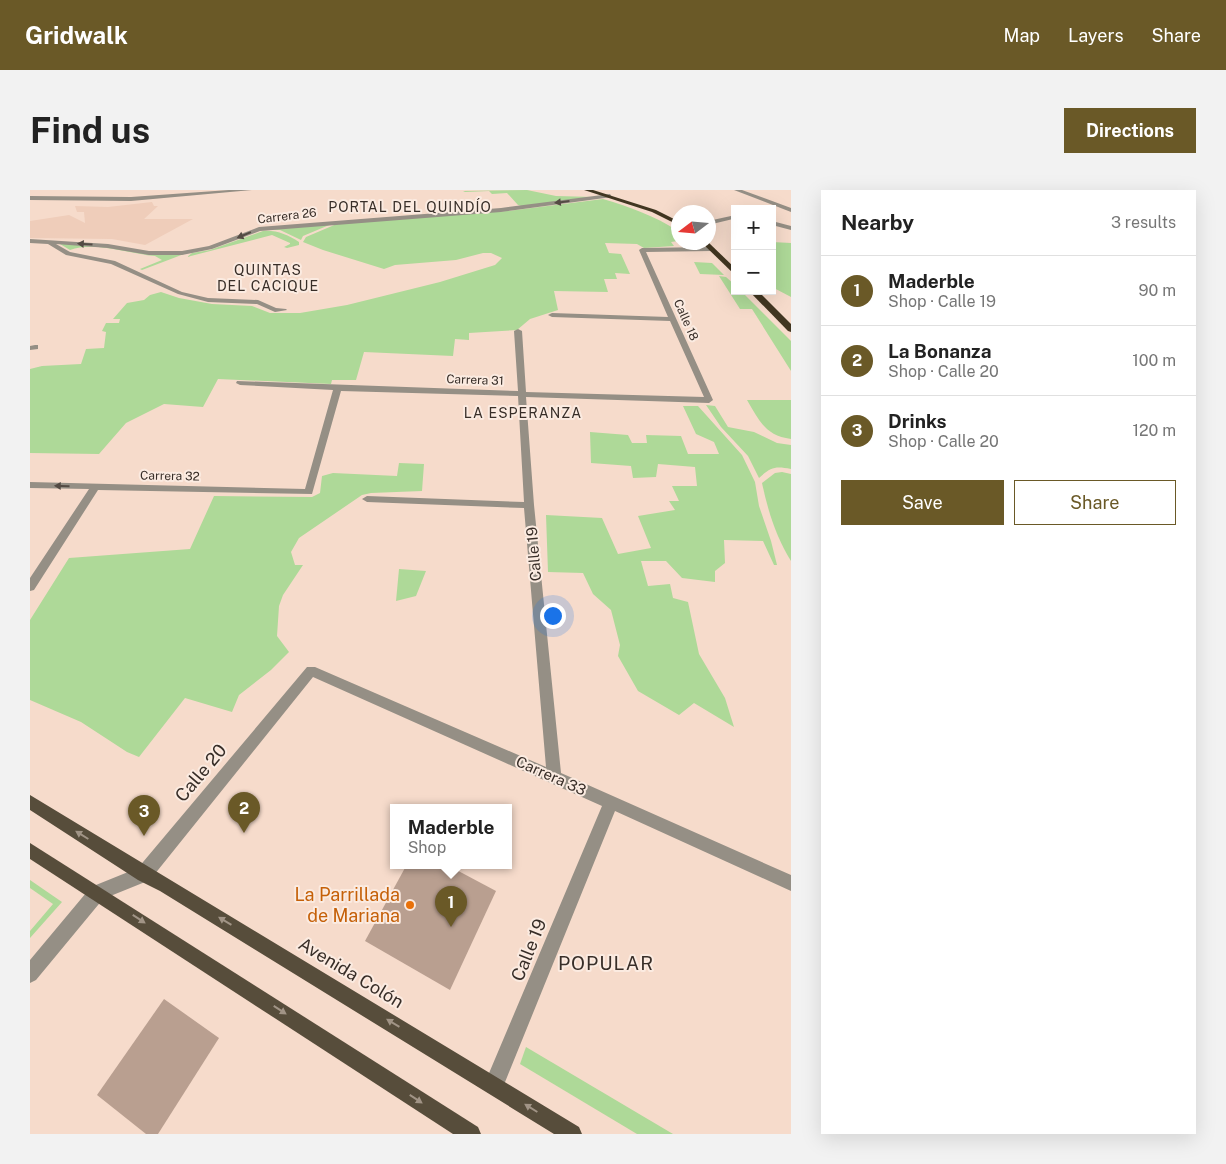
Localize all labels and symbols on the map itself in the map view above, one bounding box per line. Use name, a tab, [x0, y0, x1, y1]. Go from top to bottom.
district label: PORTAL DEL QUINDÍO	[328, 198, 492, 215]
one-way arrow	[553, 198, 569, 206]
street label: Carrera 26	[257, 205, 317, 227]
north arrow	[671, 205, 716, 250]
one-way arrow	[237, 232, 251, 240]
one-way arrow	[77, 240, 93, 248]
district label: QUINTAS DEL CACIQUE	[217, 262, 319, 294]
street label: Calle 18	[671, 297, 701, 343]
street label: Carrera 31	[446, 372, 504, 388]
district label: LA ESPERANZA	[464, 405, 582, 421]
street label: Carrera 32	[140, 468, 200, 484]
one-way arrow	[54, 482, 70, 490]
street label: Calle 19	[523, 526, 544, 582]
your location	[540, 603, 566, 629]
street label: Calle 20	[171, 740, 231, 806]
street label: Carrera 33	[514, 753, 589, 799]
pin: 2	[228, 792, 260, 833]
pin: 3	[128, 795, 160, 836]
one-way arrow	[75, 830, 89, 839]
place label: La Parrillada de Mariana	[294, 884, 400, 926]
pin: 1	[435, 886, 467, 927]
marker: La Parrillada de Mariana	[404, 899, 416, 911]
one-way arrow	[132, 915, 145, 924]
one-way arrow	[218, 916, 231, 925]
street label: Calle 19	[507, 916, 551, 984]
street label: Avenida Colón	[295, 933, 408, 1012]
district label: POPULAR	[558, 952, 654, 974]
one-way arrow	[273, 1006, 287, 1015]
one-way arrow	[386, 1019, 399, 1028]
one-way arrow	[410, 1094, 423, 1103]
one-way arrow	[525, 1103, 538, 1113]

